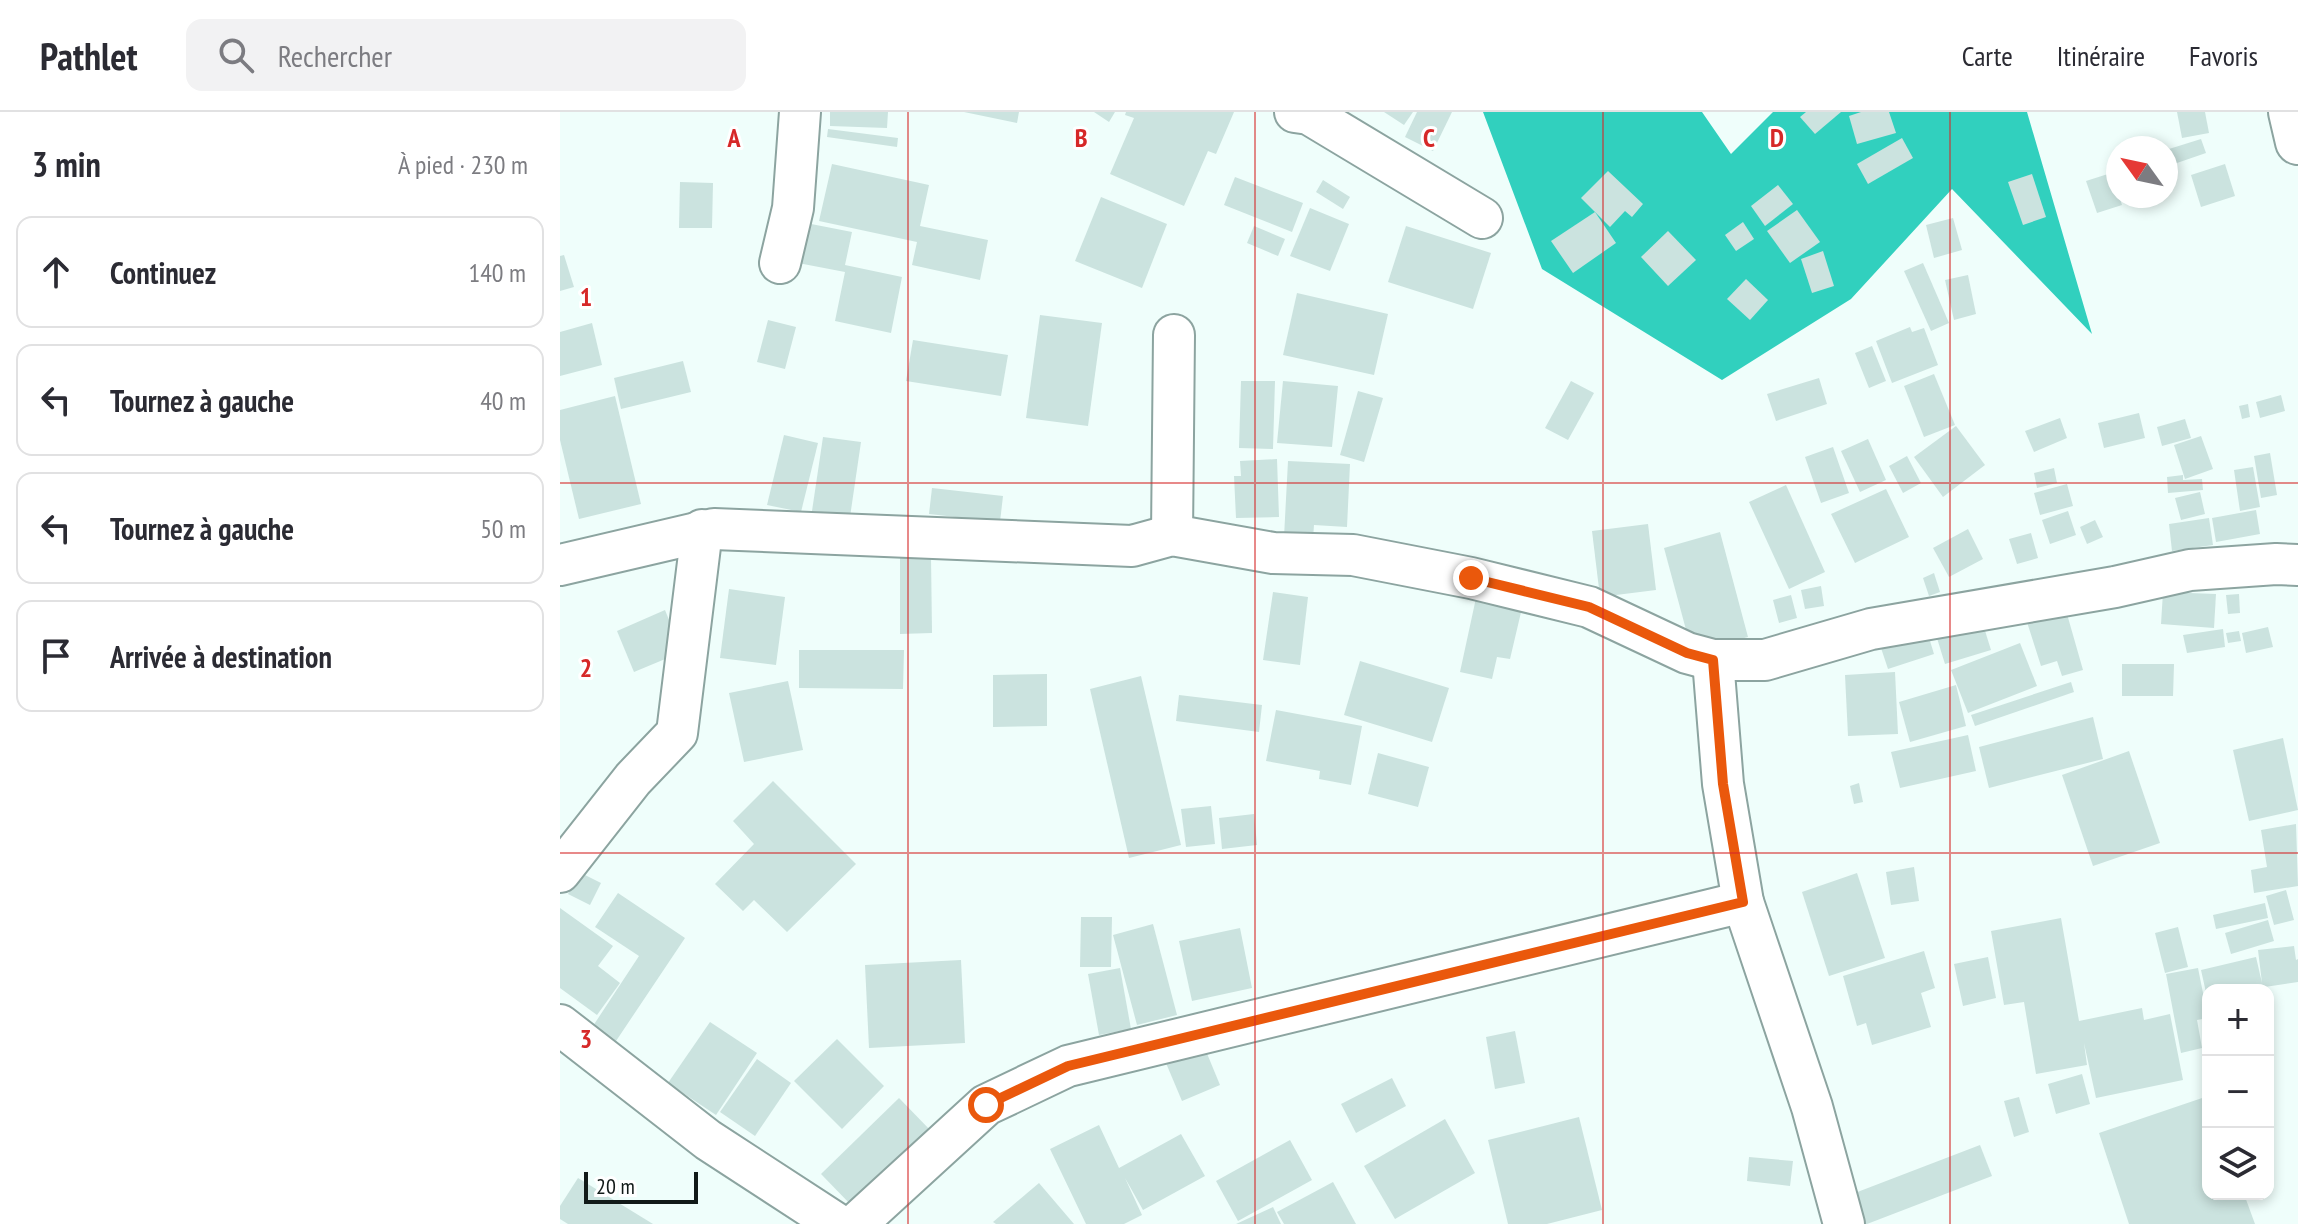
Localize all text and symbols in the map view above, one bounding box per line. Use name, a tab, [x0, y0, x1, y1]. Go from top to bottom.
search box	[186, 19, 746, 91]
text: Pathlet	[40, 31, 138, 80]
icon: search	[214, 33, 258, 77]
text: Rechercher	[278, 36, 392, 75]
text: Carte	[1962, 37, 2013, 74]
text: Itinéraire	[2057, 37, 2145, 74]
text: Favoris	[2189, 37, 2258, 74]
text: A	[726, 121, 741, 154]
text: B	[1075, 121, 1088, 154]
text: C	[1423, 121, 1435, 154]
text: D	[1770, 121, 1784, 154]
north arrow	[2106, 136, 2178, 208]
text: 3 min	[32, 142, 101, 186]
text: À pied · 230 m	[398, 148, 528, 181]
icon: ahead	[34, 250, 78, 294]
text: Continuez	[110, 253, 216, 292]
text: 140 m	[468, 256, 526, 289]
text: 1	[580, 280, 592, 313]
icon: left	[34, 378, 78, 422]
text: Tournez à gauche	[110, 381, 294, 420]
text: 40 m	[480, 384, 526, 417]
icon: left	[34, 506, 78, 550]
text: Tournez à gauche	[110, 509, 294, 548]
text: 50 m	[480, 512, 526, 545]
route end	[1453, 560, 1489, 596]
icon: arrive	[34, 634, 78, 678]
text: Arrivée à destination	[110, 637, 332, 676]
text: 2	[580, 651, 592, 684]
map controls	[2202, 984, 2274, 1200]
button: +	[2202, 984, 2274, 1056]
text: 3	[580, 1022, 592, 1055]
button: −	[2202, 1056, 2274, 1128]
route start	[968, 1087, 1004, 1123]
button: layers	[2202, 1128, 2274, 1200]
scale bar	[584, 1168, 698, 1204]
text: 20 m	[596, 1172, 635, 1200]

